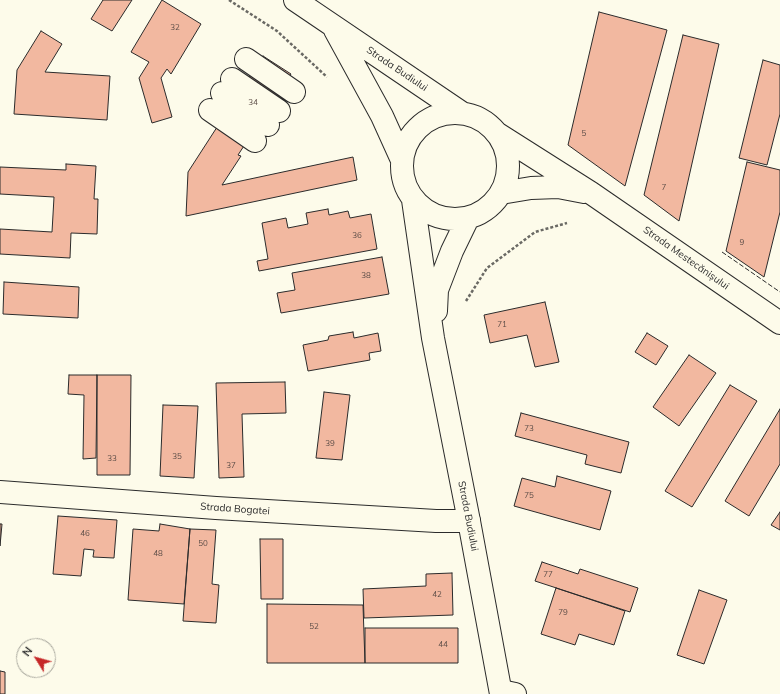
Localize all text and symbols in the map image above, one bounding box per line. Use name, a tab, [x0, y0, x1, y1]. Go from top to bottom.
house number: 32	[170, 23, 180, 33]
street label: Strada Budiului	[364, 44, 430, 94]
house number: 34	[248, 98, 258, 108]
house number: 5	[582, 129, 586, 139]
house number: 7	[662, 183, 666, 193]
street label: Strada Mestecănișului	[641, 224, 731, 292]
house number: 36	[352, 231, 362, 241]
house number: 9	[740, 238, 744, 248]
house number: 38	[361, 271, 371, 281]
house number: 71	[497, 320, 507, 330]
house number: 73	[524, 424, 534, 434]
house number: 39	[325, 439, 335, 449]
house number: 35	[172, 452, 182, 462]
house number: 33	[107, 454, 117, 464]
house number: 37	[226, 461, 236, 471]
street label: Strada Budiului	[455, 480, 481, 552]
house number: 75	[524, 491, 534, 501]
street label: Strada Bogatei	[200, 501, 270, 517]
house number: 46	[80, 529, 90, 539]
house number: 50	[198, 539, 208, 549]
house number: 48	[153, 549, 163, 559]
house number: 77	[543, 570, 553, 580]
house number: 42	[432, 590, 442, 600]
house number: 79	[558, 608, 568, 618]
house number: 52	[309, 622, 319, 632]
north arrow	[16, 638, 56, 678]
house number: 44	[438, 640, 448, 650]
text: N	[19, 644, 35, 659]

